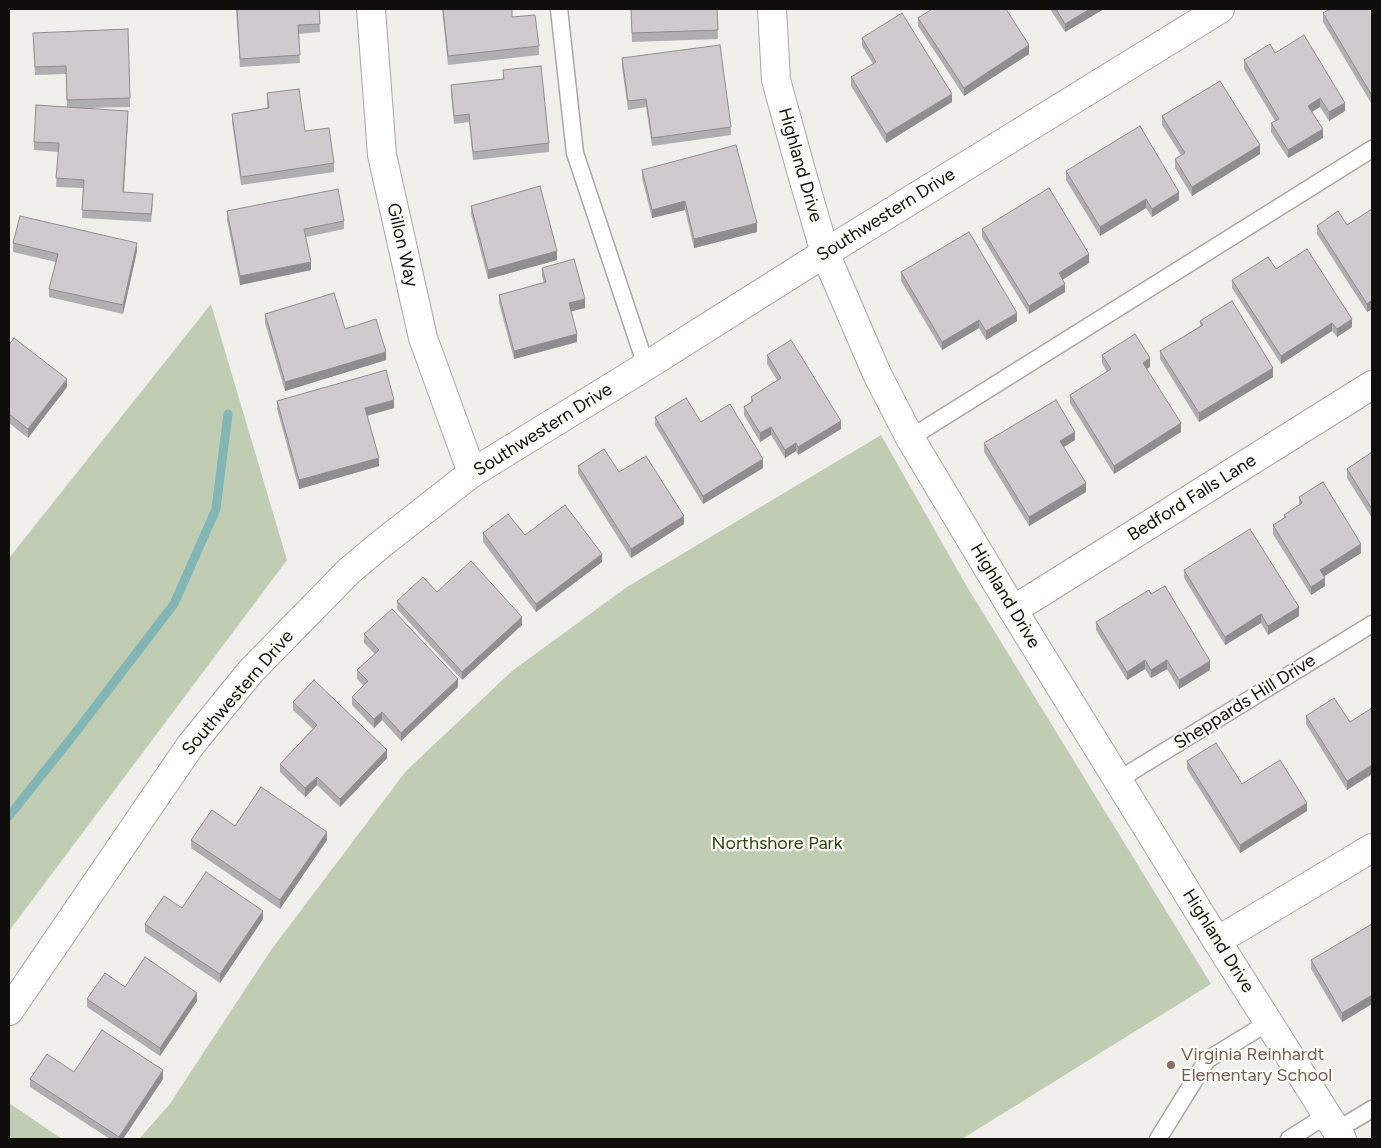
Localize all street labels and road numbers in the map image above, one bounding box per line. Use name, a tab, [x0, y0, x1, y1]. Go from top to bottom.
street label: Highland Drive	[773, 105, 827, 225]
street label: Southwestern Drive	[813, 164, 959, 266]
street label: Gillon Way	[382, 201, 422, 289]
street label: Southwestern Drive	[470, 379, 616, 481]
street label: Bedford Falls Lane	[1124, 450, 1260, 546]
street label: Highland Drive	[965, 540, 1045, 652]
street label: Southwestern Drive	[178, 626, 298, 760]
street label: Sheppards Hill Drive	[1170, 650, 1320, 754]
street label: Highland Drive	[1178, 885, 1258, 997]

